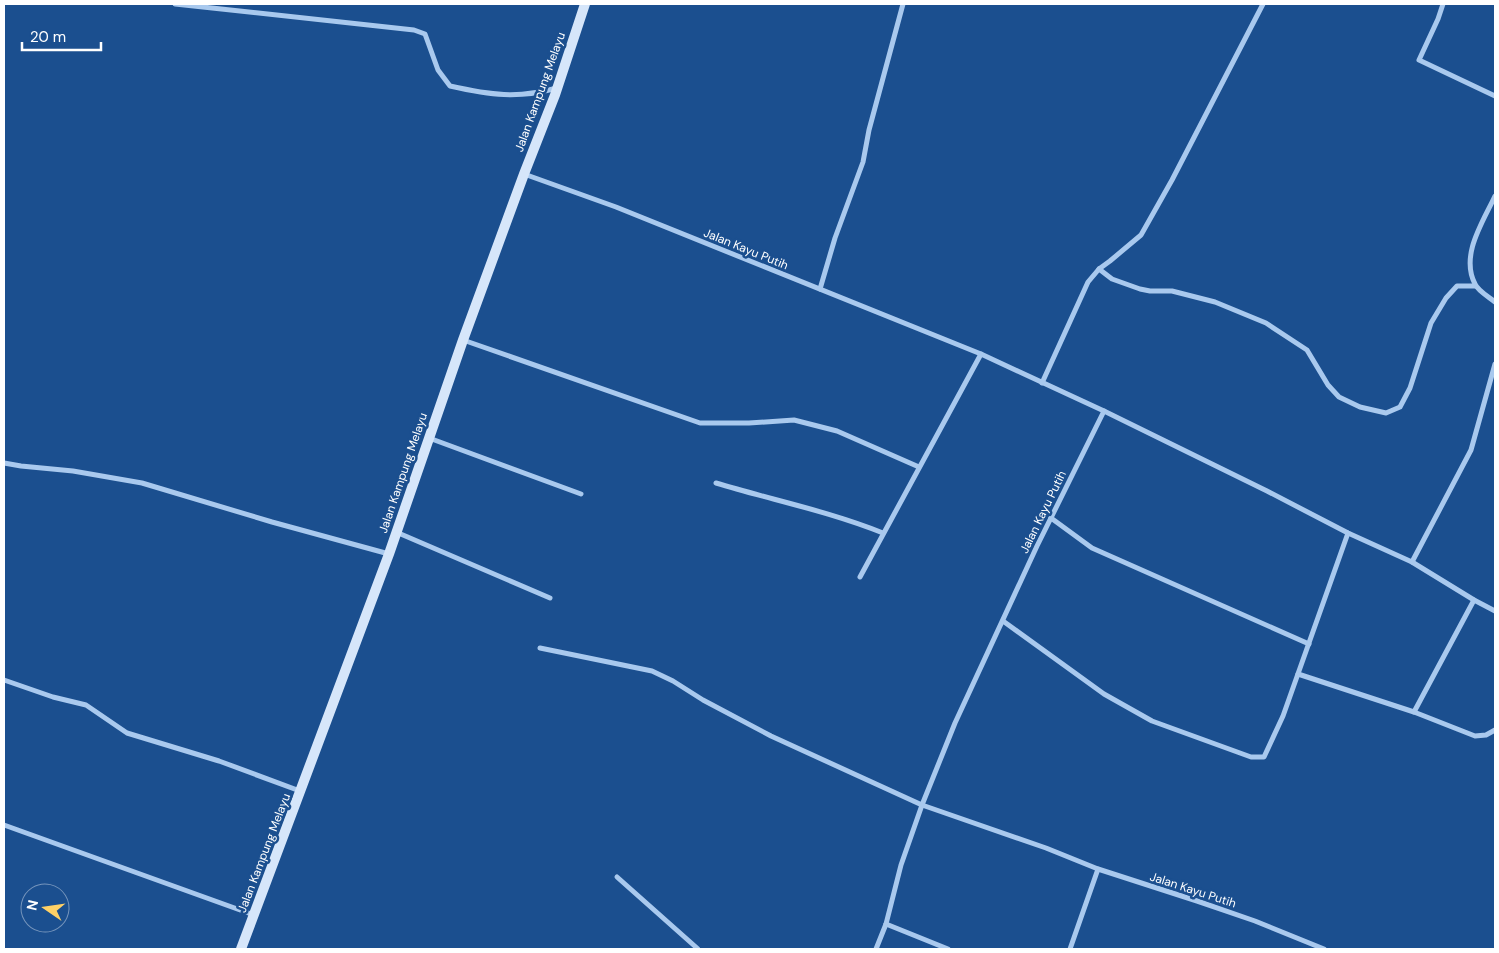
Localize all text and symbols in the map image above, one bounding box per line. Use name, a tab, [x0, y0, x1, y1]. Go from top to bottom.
scale bar	[22, 20, 101, 52]
text: 20 m	[30, 27, 66, 47]
street label: Jalan Kampung Melayu	[511, 30, 569, 154]
street label: Jalan Kayu Putih	[701, 225, 791, 273]
street label: Jalan Kampung Melayu	[375, 411, 431, 535]
street label: Jalan Kayu Putih	[1016, 468, 1070, 556]
street label: Jalan Kampung Melayu	[234, 791, 294, 915]
street label: Jalan Kayu Putih	[1148, 868, 1238, 912]
north arrow	[20, 883, 70, 933]
text: N	[22, 898, 42, 912]

